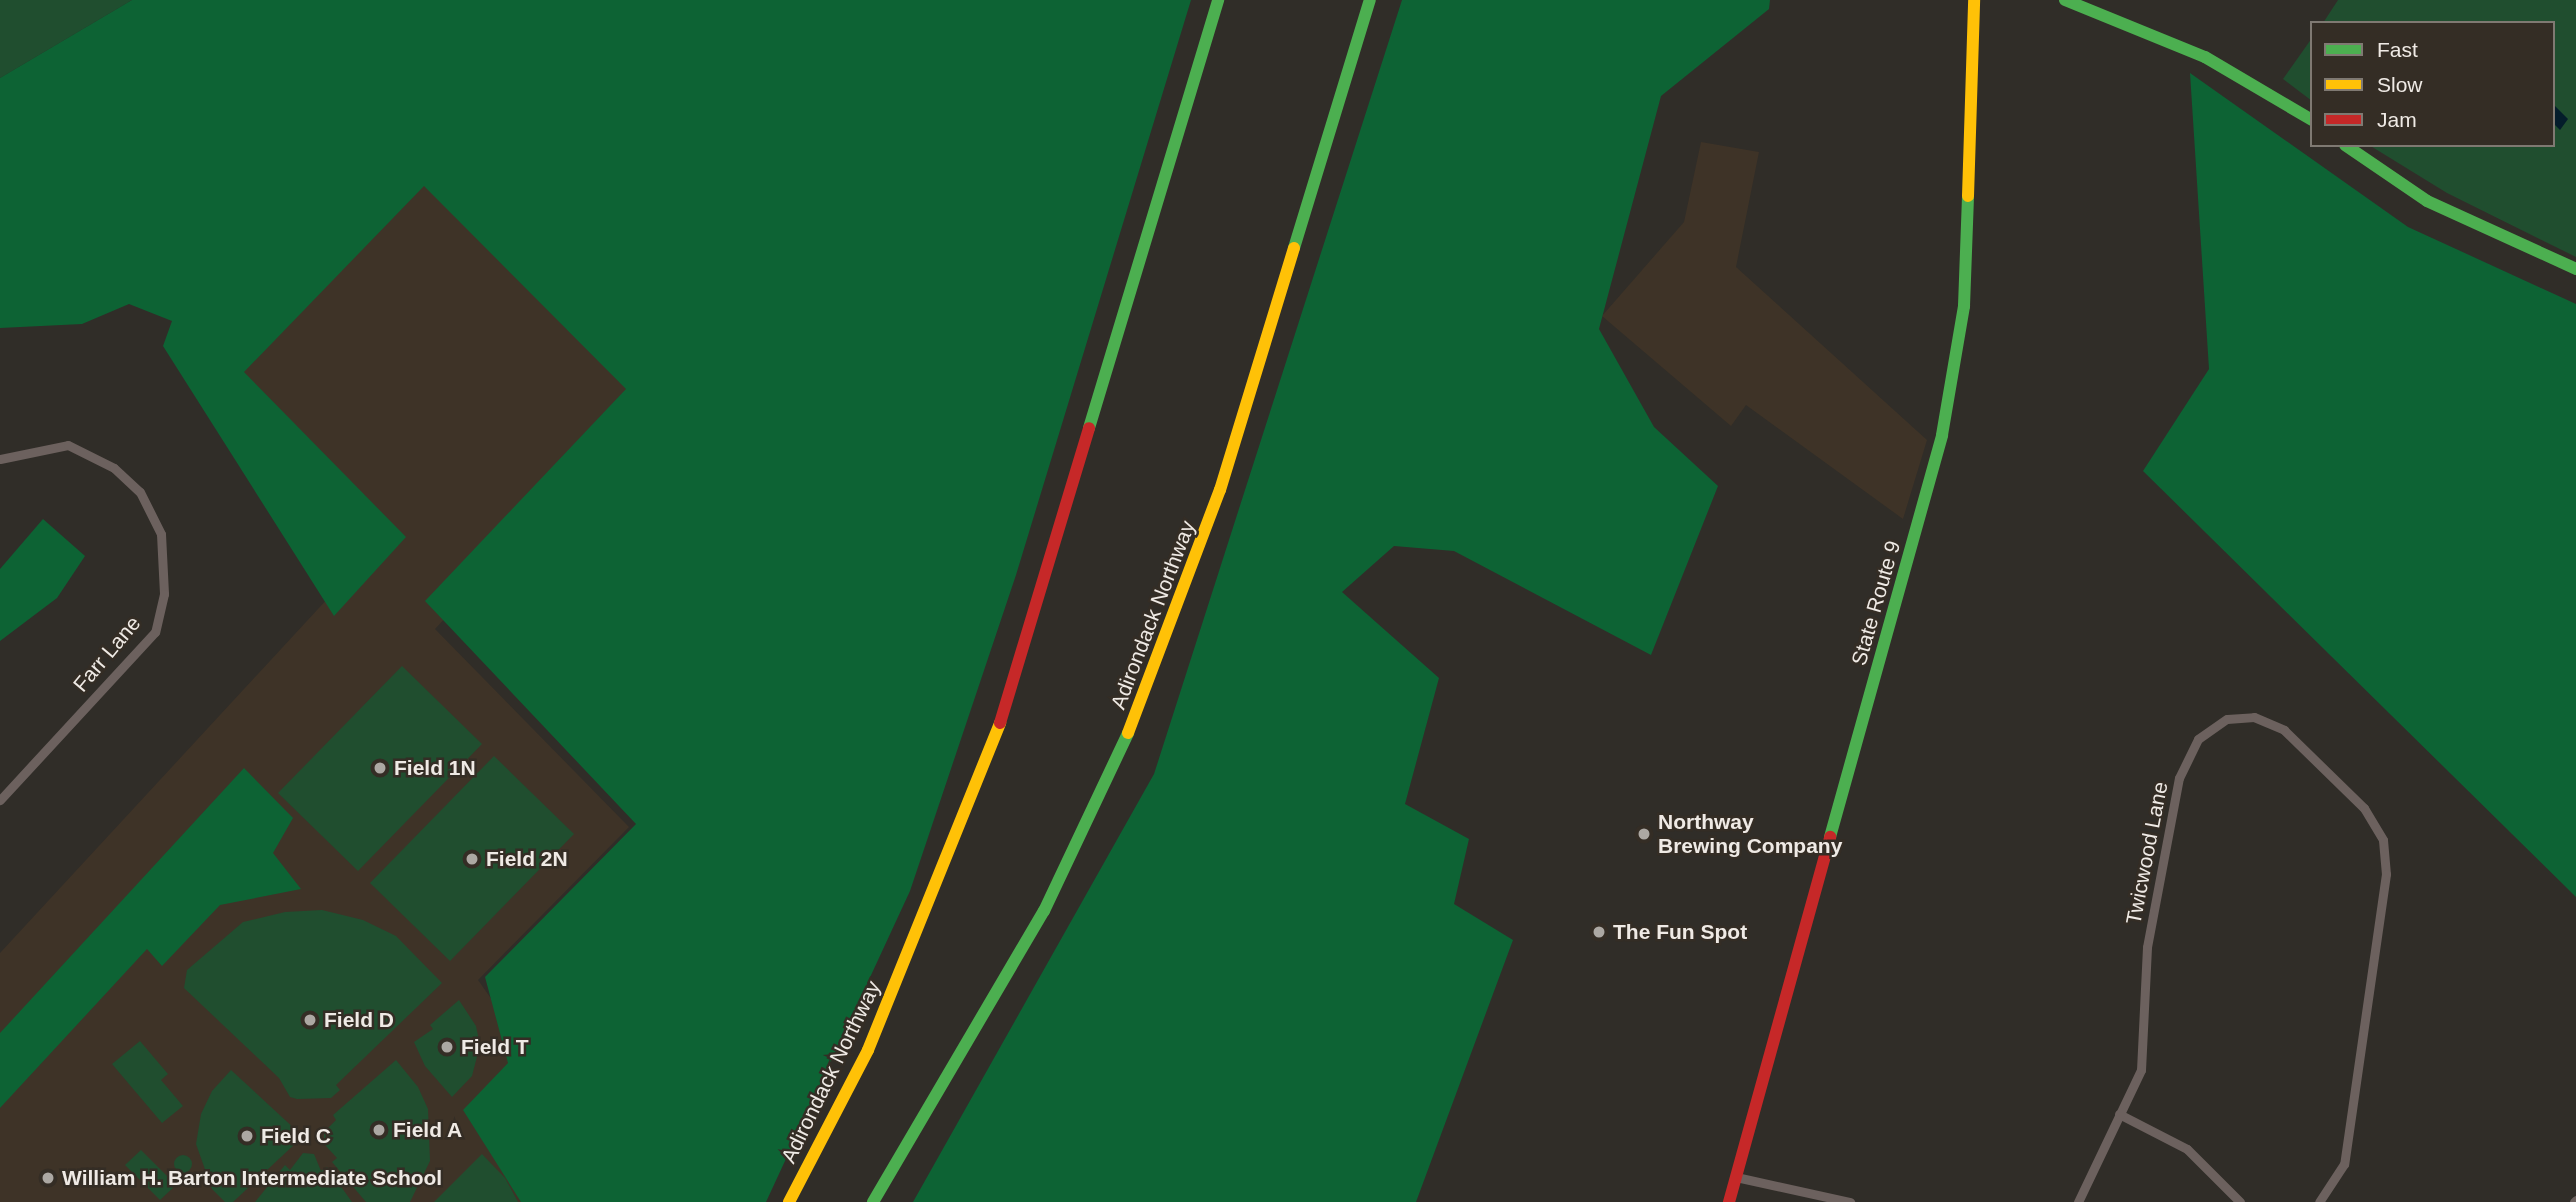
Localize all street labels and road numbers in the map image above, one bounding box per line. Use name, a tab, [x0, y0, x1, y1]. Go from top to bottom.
street label: Adirondack Northway	[1105, 517, 1201, 713]
street label: State Route 9	[1846, 538, 1906, 668]
street label: Farr Lane	[68, 611, 146, 697]
street label: Twicwood Lane	[2121, 780, 2173, 926]
street label: Adirondack Northway	[776, 977, 886, 1167]

